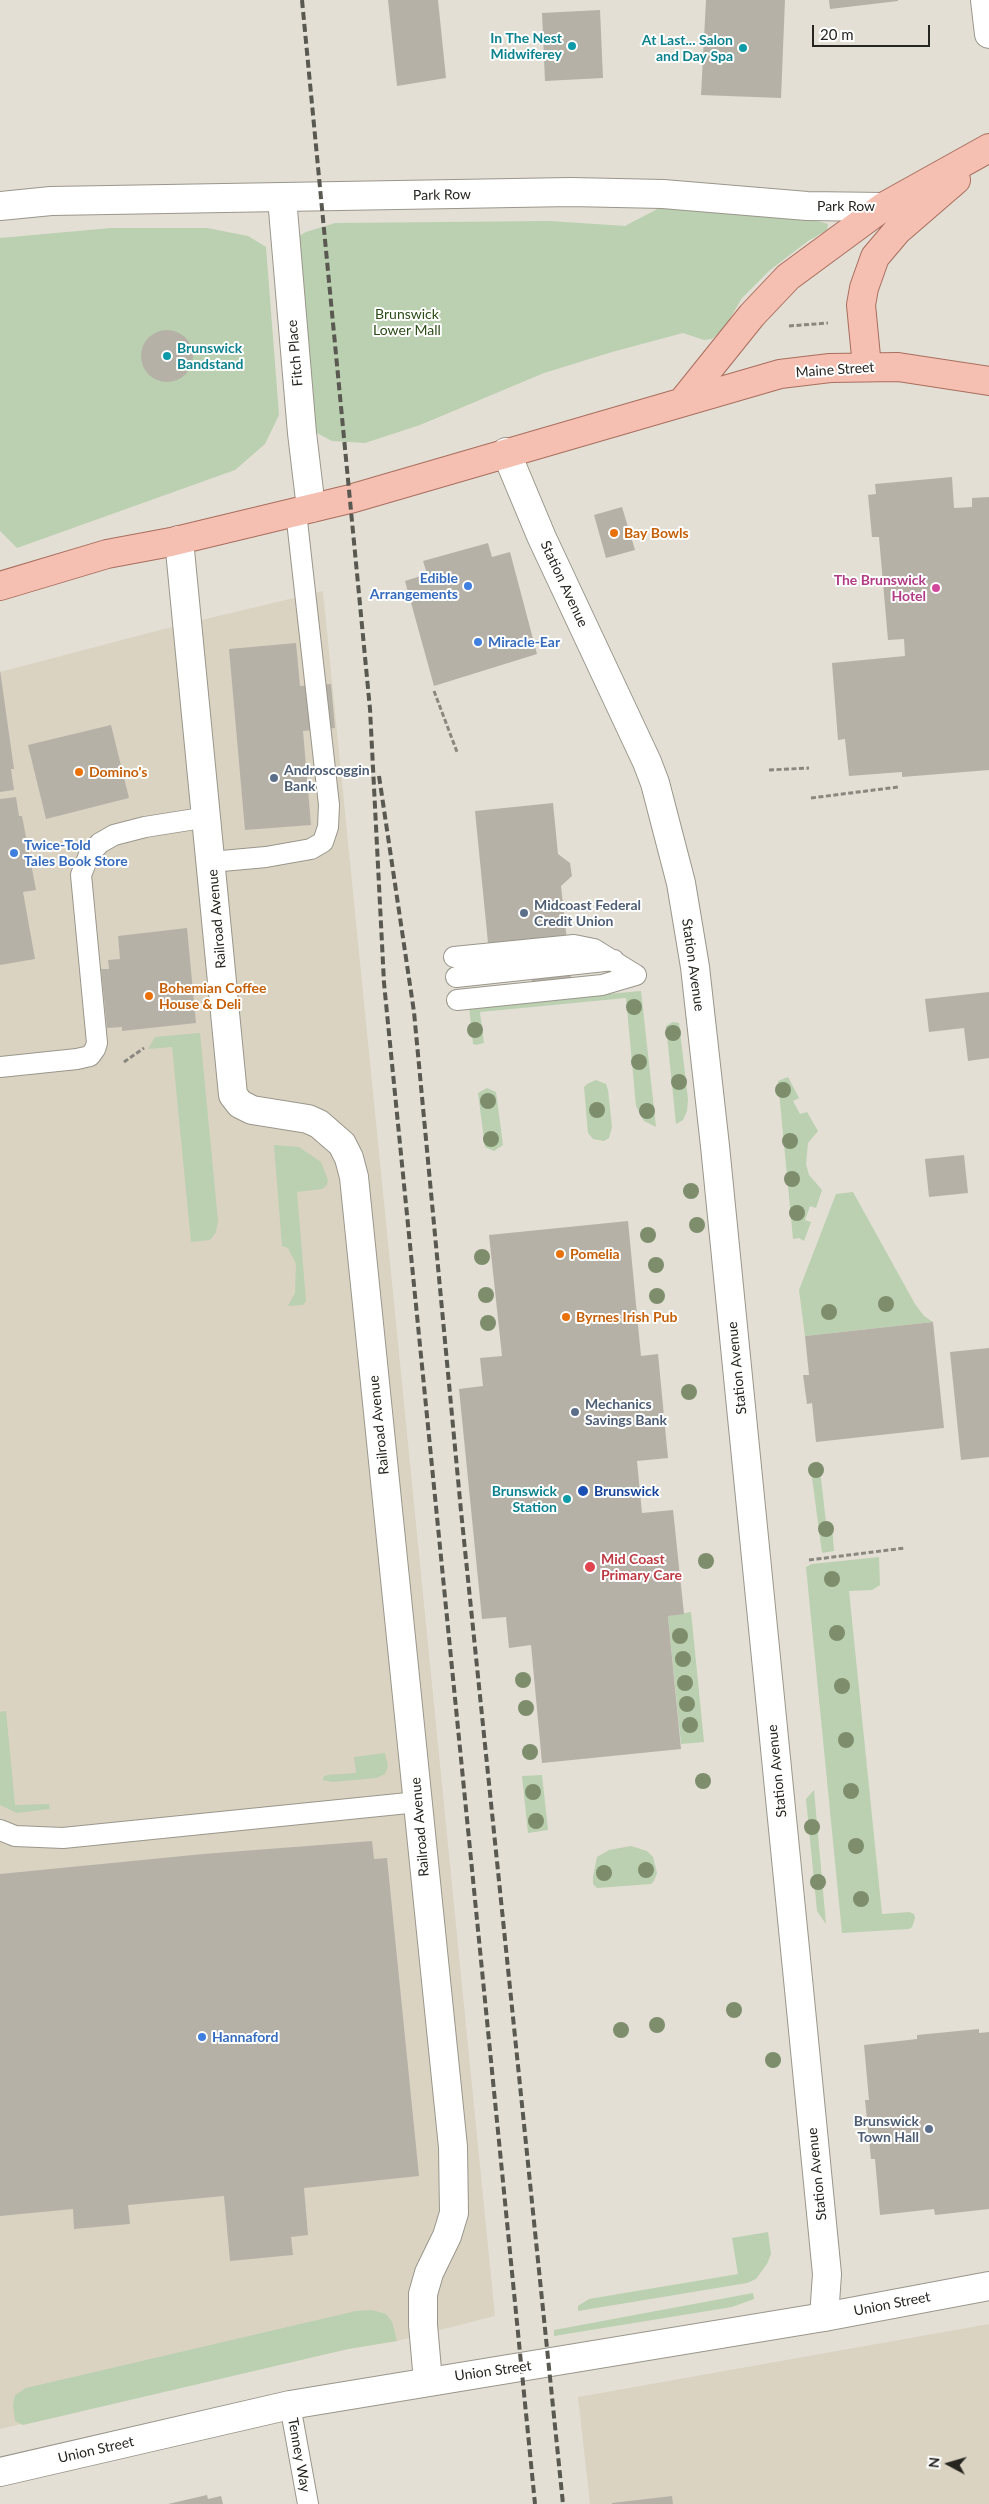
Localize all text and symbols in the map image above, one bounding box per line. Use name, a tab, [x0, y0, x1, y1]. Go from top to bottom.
scale bar	[814, 15, 932, 47]
text: 20 m	[820, 25, 854, 43]
place label: In The Nest Midwiferey	[490, 30, 562, 62]
place label: At Last... Salon and Day Spa	[642, 32, 733, 64]
marker: In The Nest Midwiferey	[566, 40, 578, 52]
marker: At Last... Salon and Day Spa	[737, 42, 749, 54]
street label: Park Row	[413, 186, 471, 204]
street label: Park Row	[817, 198, 875, 214]
park label: Brunswick Lower Mall	[373, 306, 441, 338]
street label: Fitch Place	[284, 319, 306, 387]
place label: Brunswick Bandstand	[177, 340, 243, 372]
marker: Brunswick Bandstand	[161, 350, 173, 362]
street label: Maine Street	[795, 359, 875, 381]
place label: Bay Bowls	[624, 525, 689, 541]
marker: Bay Bowls	[608, 527, 620, 539]
street label: Station Avenue	[537, 538, 591, 630]
place label: Edible Arrangements	[370, 570, 458, 602]
place label: The Brunswick Hotel	[834, 572, 926, 604]
marker: Edible Arrangements	[462, 580, 474, 592]
marker: The Brunswick Hotel	[930, 582, 942, 594]
place label: Miracle-Ear	[488, 634, 560, 650]
marker: Miracle-Ear	[472, 636, 484, 648]
place label: Androscoggin Bank	[284, 762, 370, 794]
place label: Domino's	[89, 764, 147, 780]
marker: Domino's	[73, 766, 85, 778]
marker: Androscoggin Bank	[268, 772, 280, 784]
place label: Twice-Told Tales Book Store	[24, 837, 128, 870]
marker: Twice-Told Tales Book Store	[8, 847, 20, 859]
street label: Railroad Avenue	[204, 869, 230, 969]
place label: Midcoast Federal Credit Union	[534, 897, 641, 930]
marker: Midcoast Federal Credit Union	[518, 907, 530, 919]
street label: Station Avenue	[678, 918, 708, 1012]
place label: Bohemian Coffee House & Deli	[159, 980, 267, 1012]
marker: Bohemian Coffee House & Deli	[143, 990, 155, 1002]
place label: Pomelia	[570, 1246, 620, 1262]
marker: Pomelia	[554, 1248, 566, 1260]
place label: Byrnes Irish Pub	[576, 1309, 677, 1325]
marker: Byrnes Irish Pub	[560, 1311, 572, 1323]
street label: Station Avenue	[724, 1321, 750, 1415]
street label: Railroad Avenue	[365, 1375, 393, 1475]
place label: Mechanics Savings Bank	[585, 1396, 667, 1428]
marker: Mechanics Savings Bank	[569, 1406, 581, 1418]
place label: Brunswick Station	[492, 1483, 557, 1515]
place label: Brunswick	[594, 1483, 659, 1499]
marker: Brunswick	[576, 1484, 590, 1498]
marker: Brunswick Station	[561, 1493, 573, 1505]
place label: Mid Coast Primary Care	[601, 1551, 682, 1584]
marker: Mid Coast Primary Care	[583, 1560, 597, 1574]
street label: Station Avenue	[764, 1724, 790, 1818]
street label: Railroad Avenue	[407, 1777, 433, 1877]
place label: Hannaford	[212, 2029, 278, 2045]
marker: Hannaford	[196, 2031, 208, 2043]
place label: Brunswick Town Hall	[854, 2113, 919, 2146]
marker: Brunswick Town Hall	[923, 2123, 935, 2135]
street label: Station Avenue	[804, 2127, 830, 2221]
street label: Union Street	[852, 2288, 932, 2320]
street label: Union Street	[453, 2357, 533, 2385]
street label: Tenney Way	[284, 2416, 314, 2494]
street label: Union Street	[56, 2433, 136, 2467]
north arrow	[924, 2439, 974, 2489]
text: N	[925, 2456, 943, 2469]

